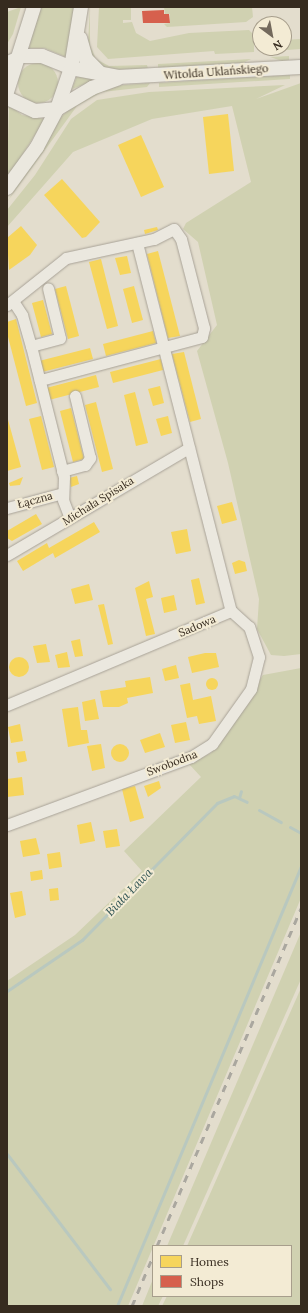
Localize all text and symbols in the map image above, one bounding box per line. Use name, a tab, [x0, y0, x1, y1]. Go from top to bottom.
north arrow	[252, 16, 292, 56]
text: N	[271, 37, 285, 54]
street label: Witolda Uklańskiego	[163, 62, 269, 82]
street label: Michała Spisaka	[60, 474, 136, 528]
street label: Łączna	[16, 489, 54, 511]
street label: Sadowa	[176, 612, 218, 640]
street label: Swobodna	[145, 747, 199, 779]
water label: Biała Ława	[103, 865, 155, 919]
legend	[152, 1245, 292, 1297]
text: Homes	[190, 1254, 229, 1269]
text: Shops	[190, 1274, 224, 1289]

